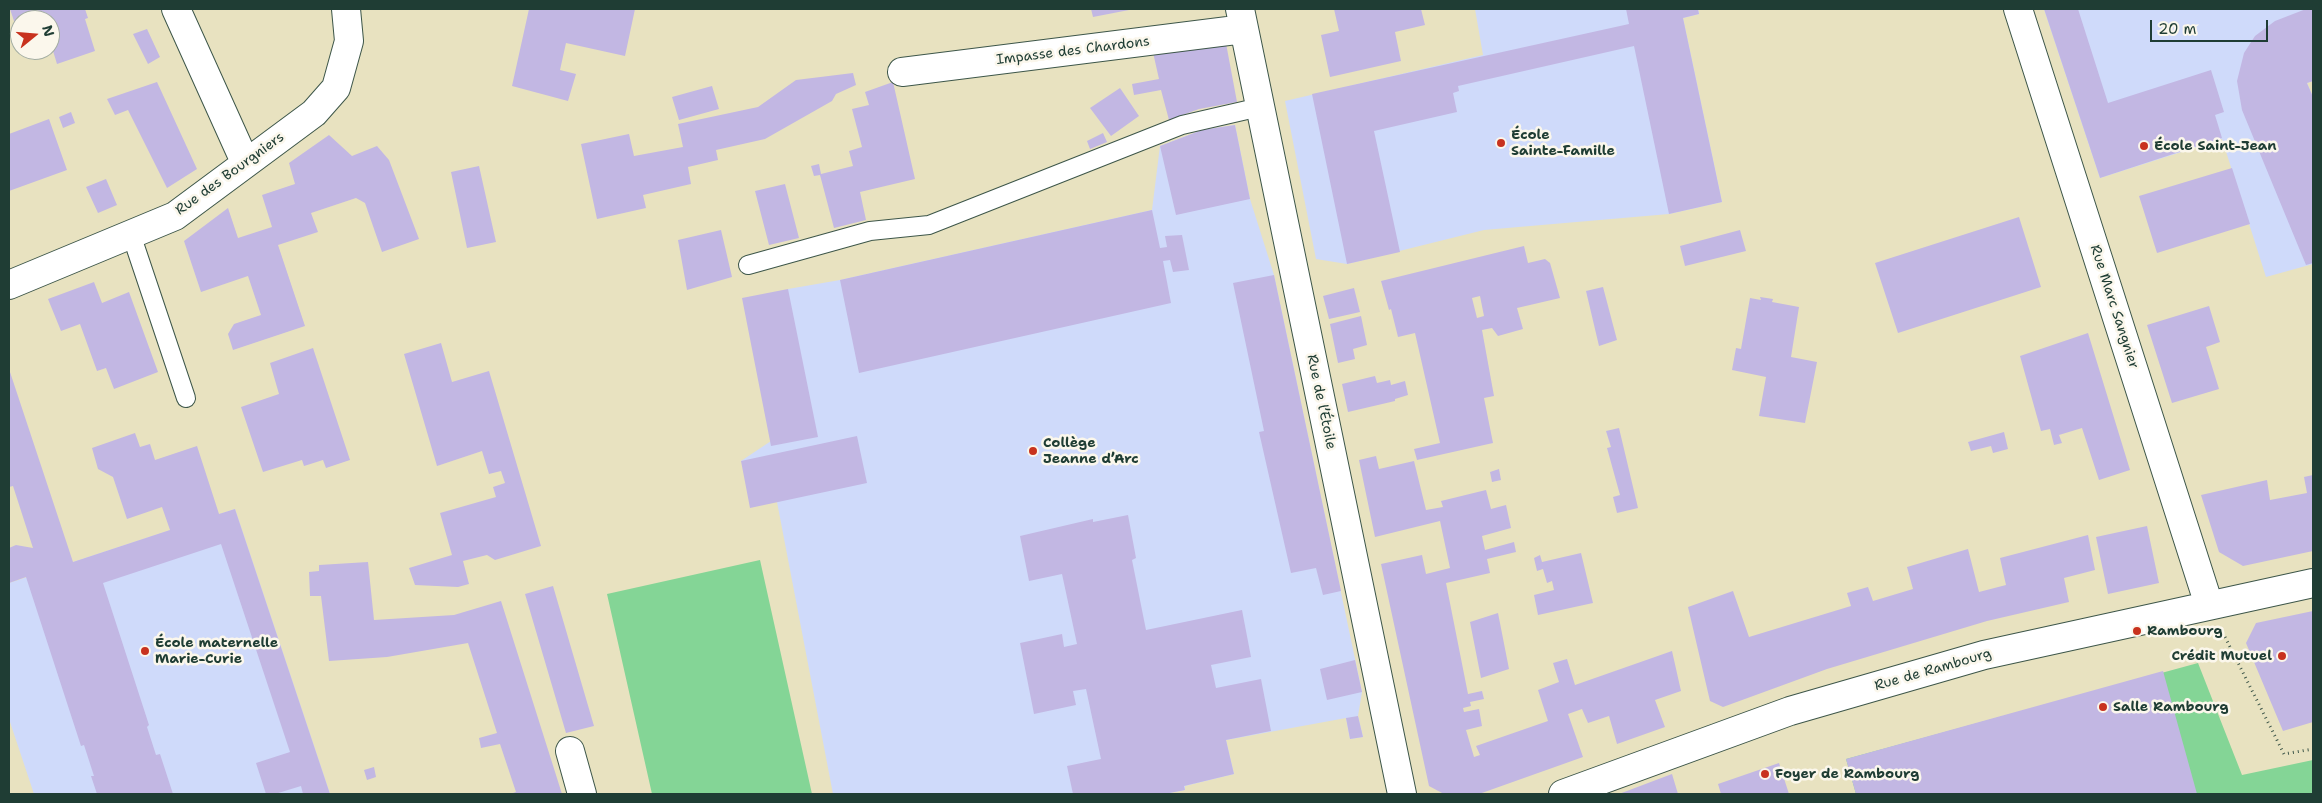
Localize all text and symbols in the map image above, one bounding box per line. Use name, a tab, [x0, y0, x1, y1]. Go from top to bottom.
north arrow	[10, 10, 60, 60]
scale bar	[2152, 10, 2270, 42]
text: 20 m	[2158, 19, 2197, 39]
text: N	[38, 23, 59, 39]
street label: Impasse des Chardons	[995, 33, 1151, 69]
place label: École Sainte-Famille	[1511, 127, 1615, 160]
street label: Rue des Bourgniers	[172, 129, 288, 219]
marker: École Sainte-Famille	[1495, 137, 1507, 149]
place label: École Saint-Jean	[2154, 138, 2277, 154]
marker: École Saint-Jean	[2138, 140, 2150, 152]
street label: Rue Marc Sangnier	[2086, 243, 2142, 371]
street label: Rue de l’Étoile	[1303, 353, 1339, 451]
place label: Collège Jeanne d’Arc	[1043, 435, 1139, 468]
marker: Collège Jeanne d’Arc	[1027, 445, 1039, 457]
place label: Rambourg	[2147, 623, 2223, 639]
marker: Rambourg	[2131, 625, 2143, 637]
place label: École maternelle Marie-Curie	[155, 635, 278, 668]
marker: École maternelle Marie-Curie	[139, 645, 151, 657]
street label: Rue de Rambourg	[1873, 645, 1993, 695]
place label: Crédit Mutuel	[2171, 648, 2272, 664]
marker: Crédit Mutuel	[2276, 650, 2288, 662]
place label: Salle Rambourg	[2113, 699, 2229, 715]
marker: Salle Rambourg	[2097, 701, 2109, 713]
place label: Foyer de Rambourg	[1775, 766, 1919, 782]
marker: Foyer de Rambourg	[1759, 768, 1771, 780]

